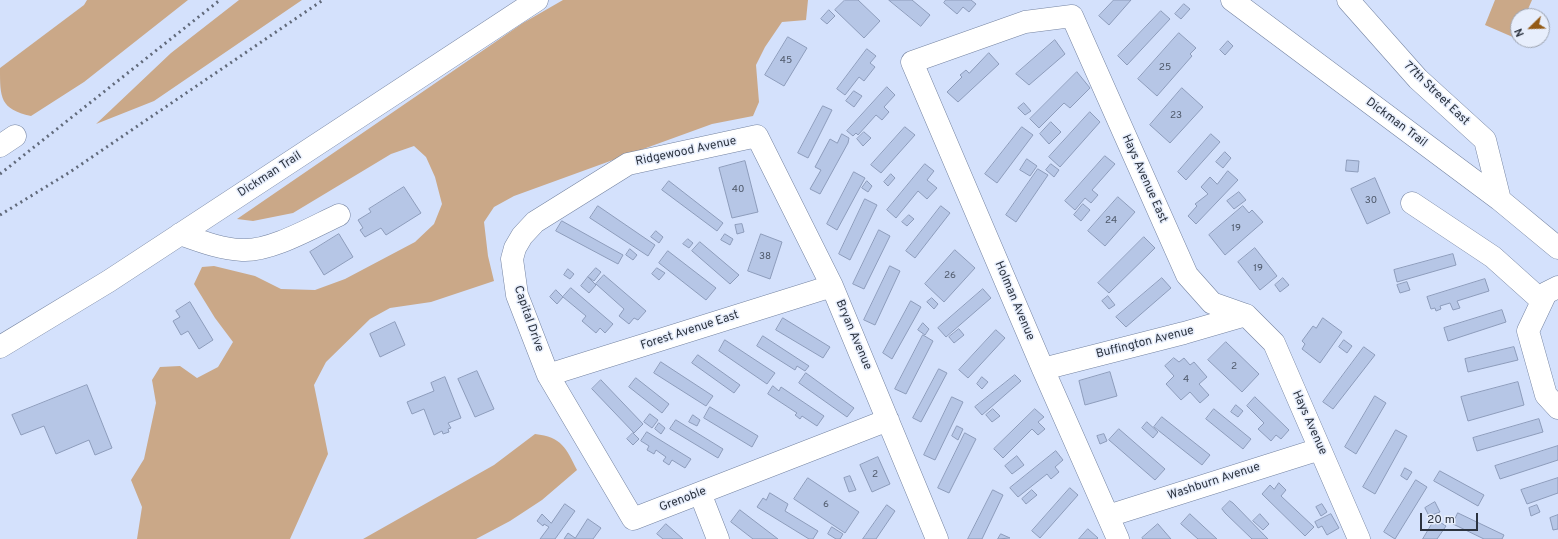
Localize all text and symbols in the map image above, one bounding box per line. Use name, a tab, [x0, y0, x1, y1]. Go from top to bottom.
north arrow	[1510, 8, 1550, 48]
text: N	[1512, 26, 1528, 39]
house number: 45	[780, 55, 792, 67]
street label: 77th Street East	[1400, 59, 1472, 129]
house number: 25	[1159, 62, 1171, 74]
street label: Dickman Trail	[1363, 95, 1429, 151]
house number: 23	[1170, 110, 1182, 122]
street label: Hays Avenue East	[1118, 133, 1170, 225]
street label: Ridgewood Avenue	[634, 134, 738, 170]
street label: Dickman Trail	[236, 149, 304, 201]
house number: 40	[732, 184, 744, 196]
house number: 30	[1365, 195, 1377, 207]
house number: 24	[1105, 215, 1117, 227]
house number: 19	[1231, 223, 1241, 235]
house number: 38	[759, 251, 771, 263]
street label: Holman Avenue	[991, 259, 1037, 343]
house number: 19	[1253, 263, 1263, 275]
house number: 26	[944, 270, 956, 282]
street label: Capital Drive	[510, 284, 546, 354]
street label: Bryan Avenue	[832, 298, 874, 372]
street label: Forest Avenue East	[639, 308, 741, 354]
street label: Buffington Avenue	[1095, 324, 1195, 362]
house number: 2	[1231, 361, 1237, 373]
house number: 4	[1183, 374, 1189, 386]
street label: Hays Avenue	[1288, 389, 1330, 457]
street label: Washburn Avenue	[1166, 460, 1262, 504]
house number: 2	[872, 469, 878, 481]
street label: Grenoble	[657, 484, 709, 516]
house number: 6	[823, 499, 829, 511]
scale bar	[1422, 505, 1480, 531]
text: 20 m	[1427, 512, 1455, 528]

